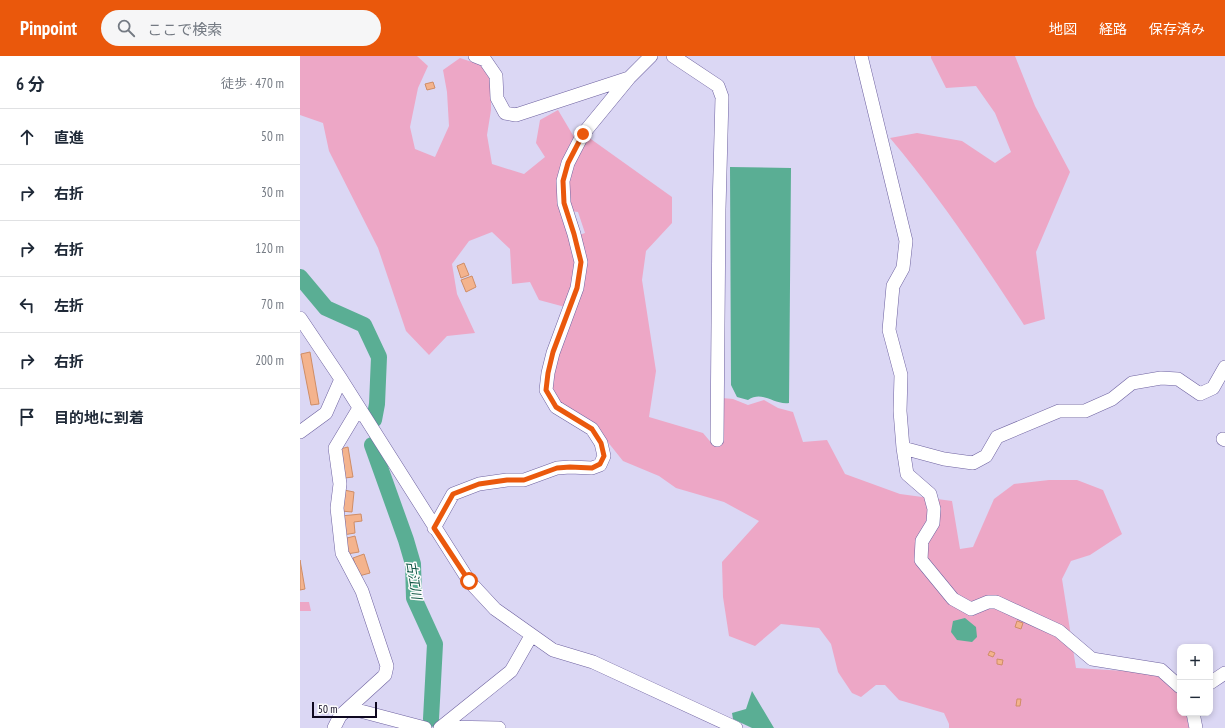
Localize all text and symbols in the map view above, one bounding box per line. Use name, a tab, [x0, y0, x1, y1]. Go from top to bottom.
search box	[101, 10, 381, 46]
text: Pinpoint	[20, 16, 77, 40]
icon: search	[115, 17, 137, 39]
text: ここで検索	[147, 20, 222, 39]
text: 地図	[1049, 20, 1077, 38]
text: 経路	[1099, 20, 1127, 38]
text: 保存済み	[1149, 20, 1205, 38]
text: 6 分	[16, 73, 45, 95]
text: 徒歩 · 470 m	[221, 75, 284, 92]
route end	[574, 125, 592, 143]
icon: ahead	[16, 126, 38, 148]
text: 直進	[54, 128, 84, 147]
text: 50 m	[261, 128, 284, 145]
icon: right	[16, 182, 38, 204]
text: 右折	[54, 184, 84, 203]
text: 30 m	[261, 184, 284, 201]
icon: right	[16, 238, 38, 260]
text: 右折	[54, 240, 84, 259]
text: 120 m	[255, 240, 284, 257]
icon: left	[16, 294, 38, 316]
text: 左折	[54, 296, 84, 315]
text: 70 m	[261, 296, 284, 313]
icon: right	[16, 350, 38, 372]
text: 右折	[54, 352, 84, 371]
text: 200 m	[255, 352, 284, 369]
icon: arrive	[16, 406, 38, 428]
text: 目的地に到着	[54, 408, 144, 427]
water label: 古江川	[403, 559, 426, 603]
route start	[460, 572, 478, 590]
map controls	[1177, 644, 1213, 716]
button: +	[1177, 644, 1213, 680]
button: −	[1177, 680, 1213, 716]
scale bar	[312, 700, 377, 719]
text: 50 m	[318, 702, 337, 716]

